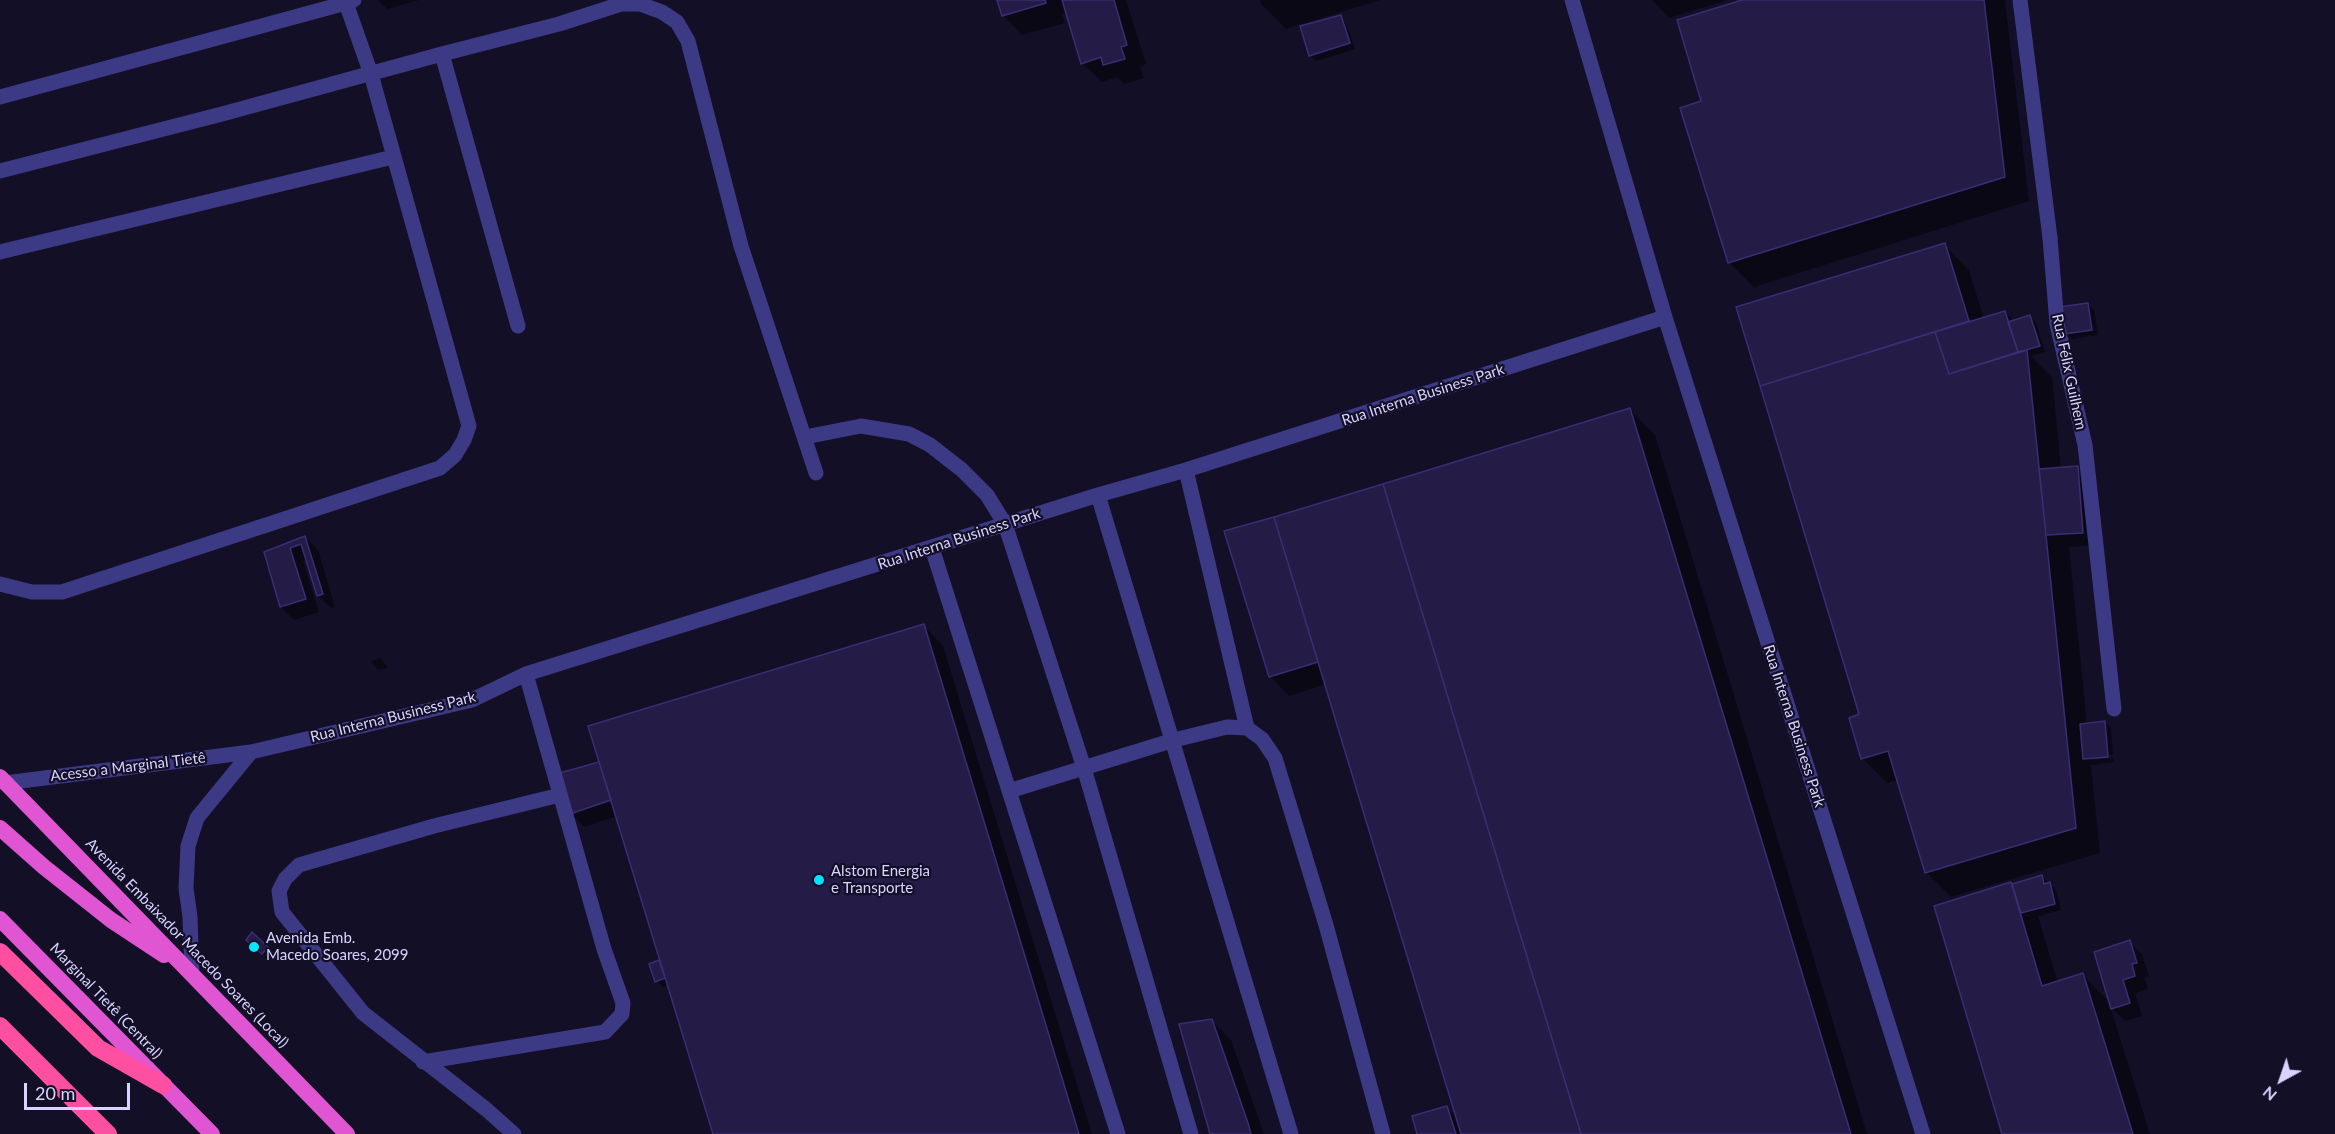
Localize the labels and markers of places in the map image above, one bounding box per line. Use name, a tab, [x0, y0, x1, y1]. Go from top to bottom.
place label: Alstom Energia e Transporte	[831, 862, 930, 897]
marker: Alstom Energia e Transporte	[812, 873, 826, 887]
place label: Avenida Emb. Macedo Soares, 2099	[266, 929, 409, 964]
marker: Avenida Emb. Macedo Soares, 2099	[247, 940, 261, 954]

